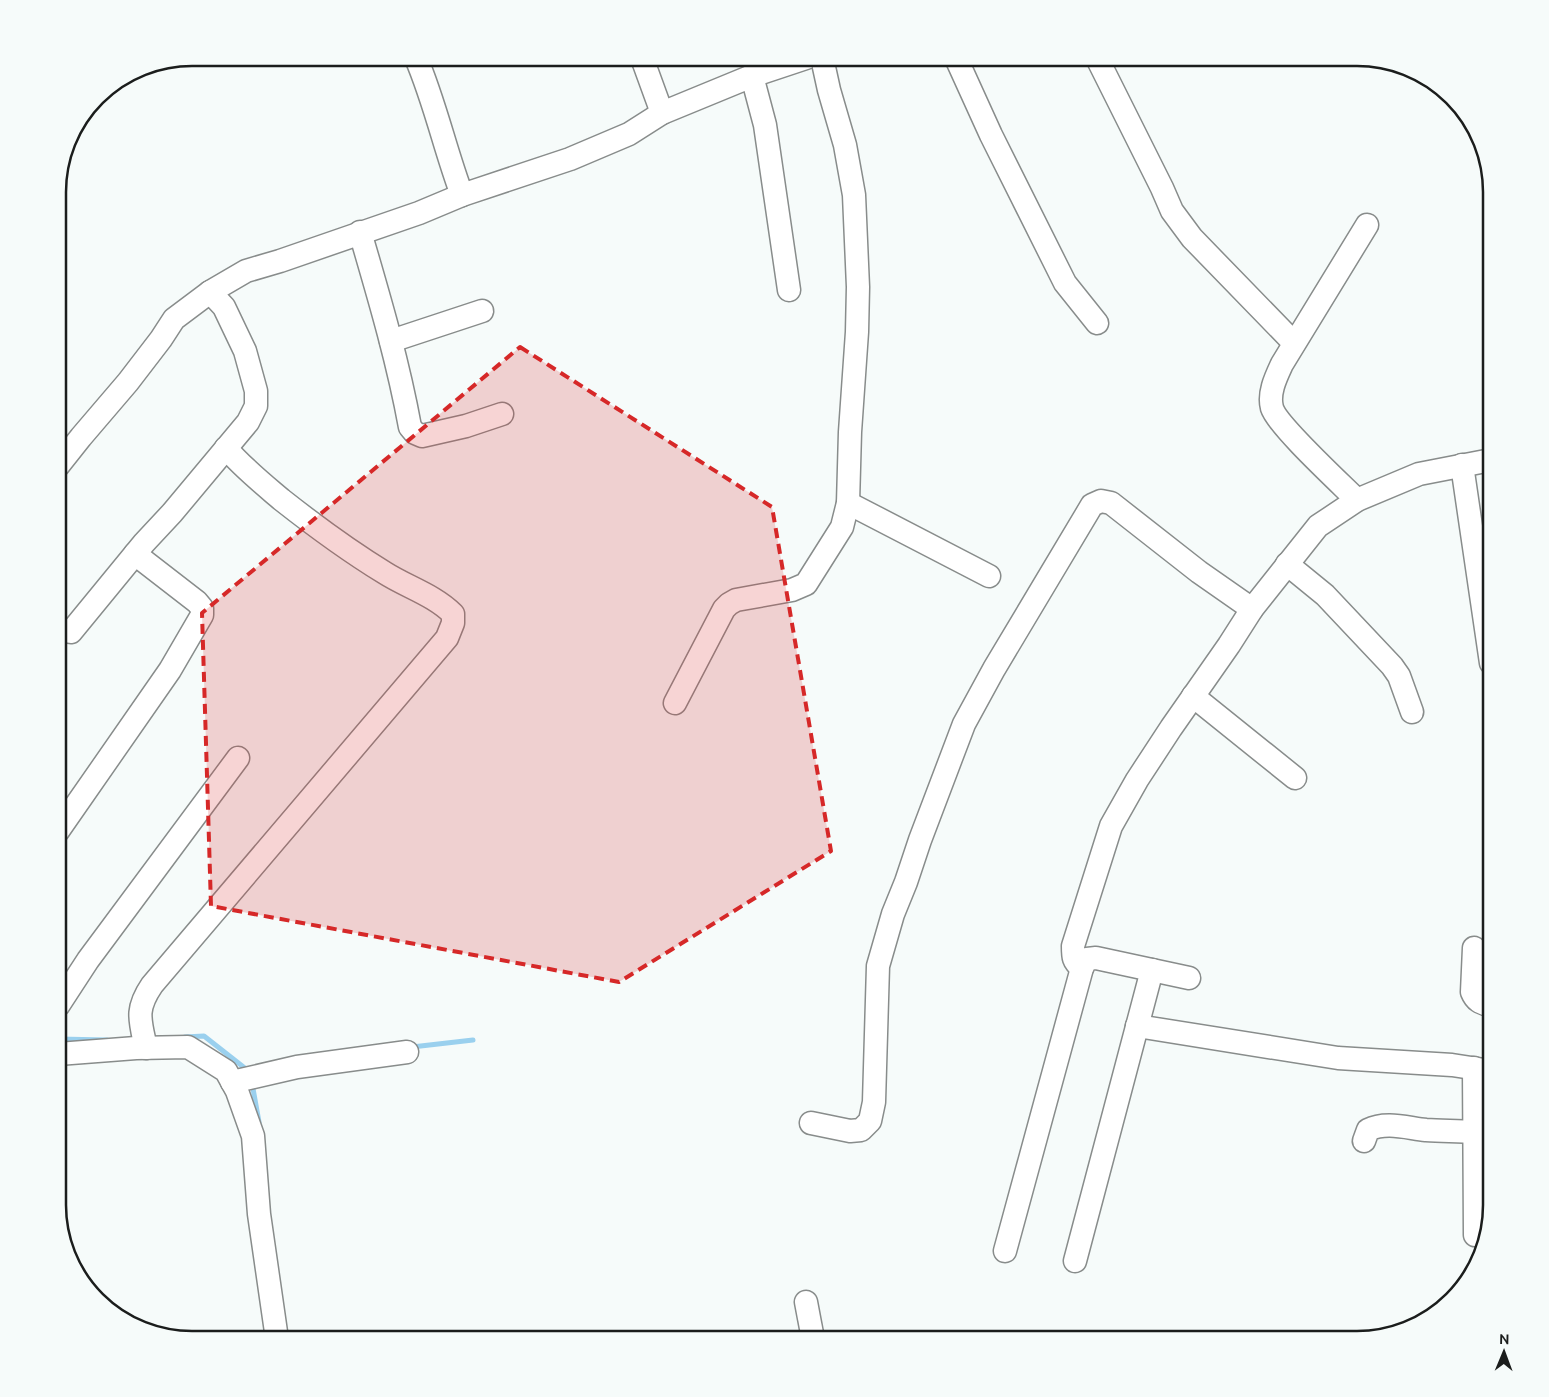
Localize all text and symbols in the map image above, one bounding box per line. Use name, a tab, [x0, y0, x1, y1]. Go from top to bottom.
north arrow	[1479, 1327, 1529, 1377]
text: N	[1499, 1331, 1510, 1347]

